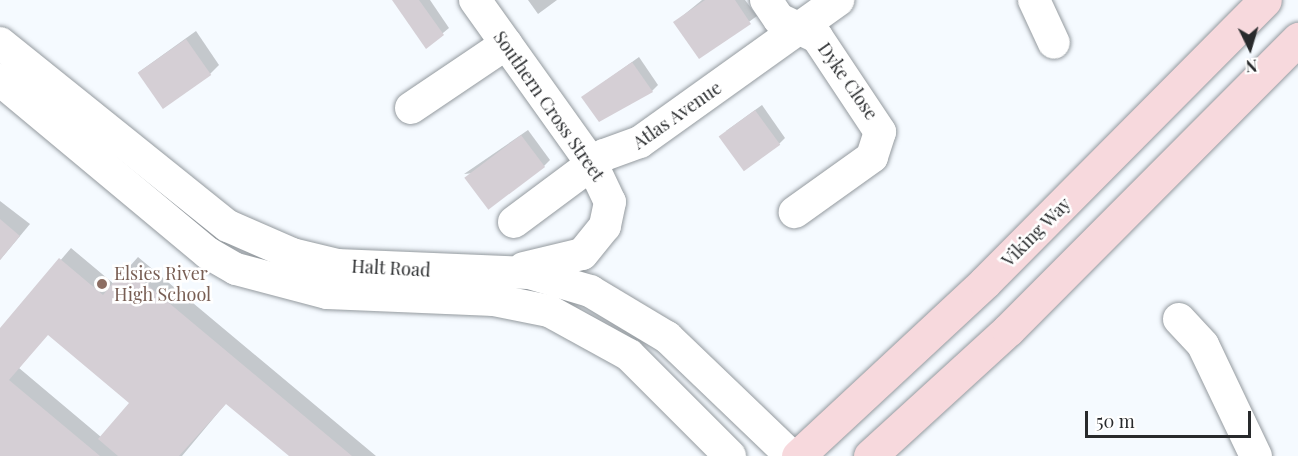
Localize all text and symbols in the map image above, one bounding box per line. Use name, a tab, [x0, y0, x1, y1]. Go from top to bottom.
north arrow	[1220, 18, 1280, 78]
street label: Southern Cross Street	[489, 27, 609, 185]
street label: Dyke Close	[814, 38, 882, 124]
text: N	[1245, 55, 1258, 77]
street label: Atlas Avenue	[628, 76, 726, 154]
street label: Viking Way	[997, 193, 1075, 271]
street label: Halt Road	[351, 255, 431, 281]
place label: Elsies River High School	[114, 263, 211, 306]
marker: Elsies River High School	[95, 277, 109, 291]
scale bar	[1088, 399, 1254, 437]
text: 50 m	[1096, 409, 1135, 433]

